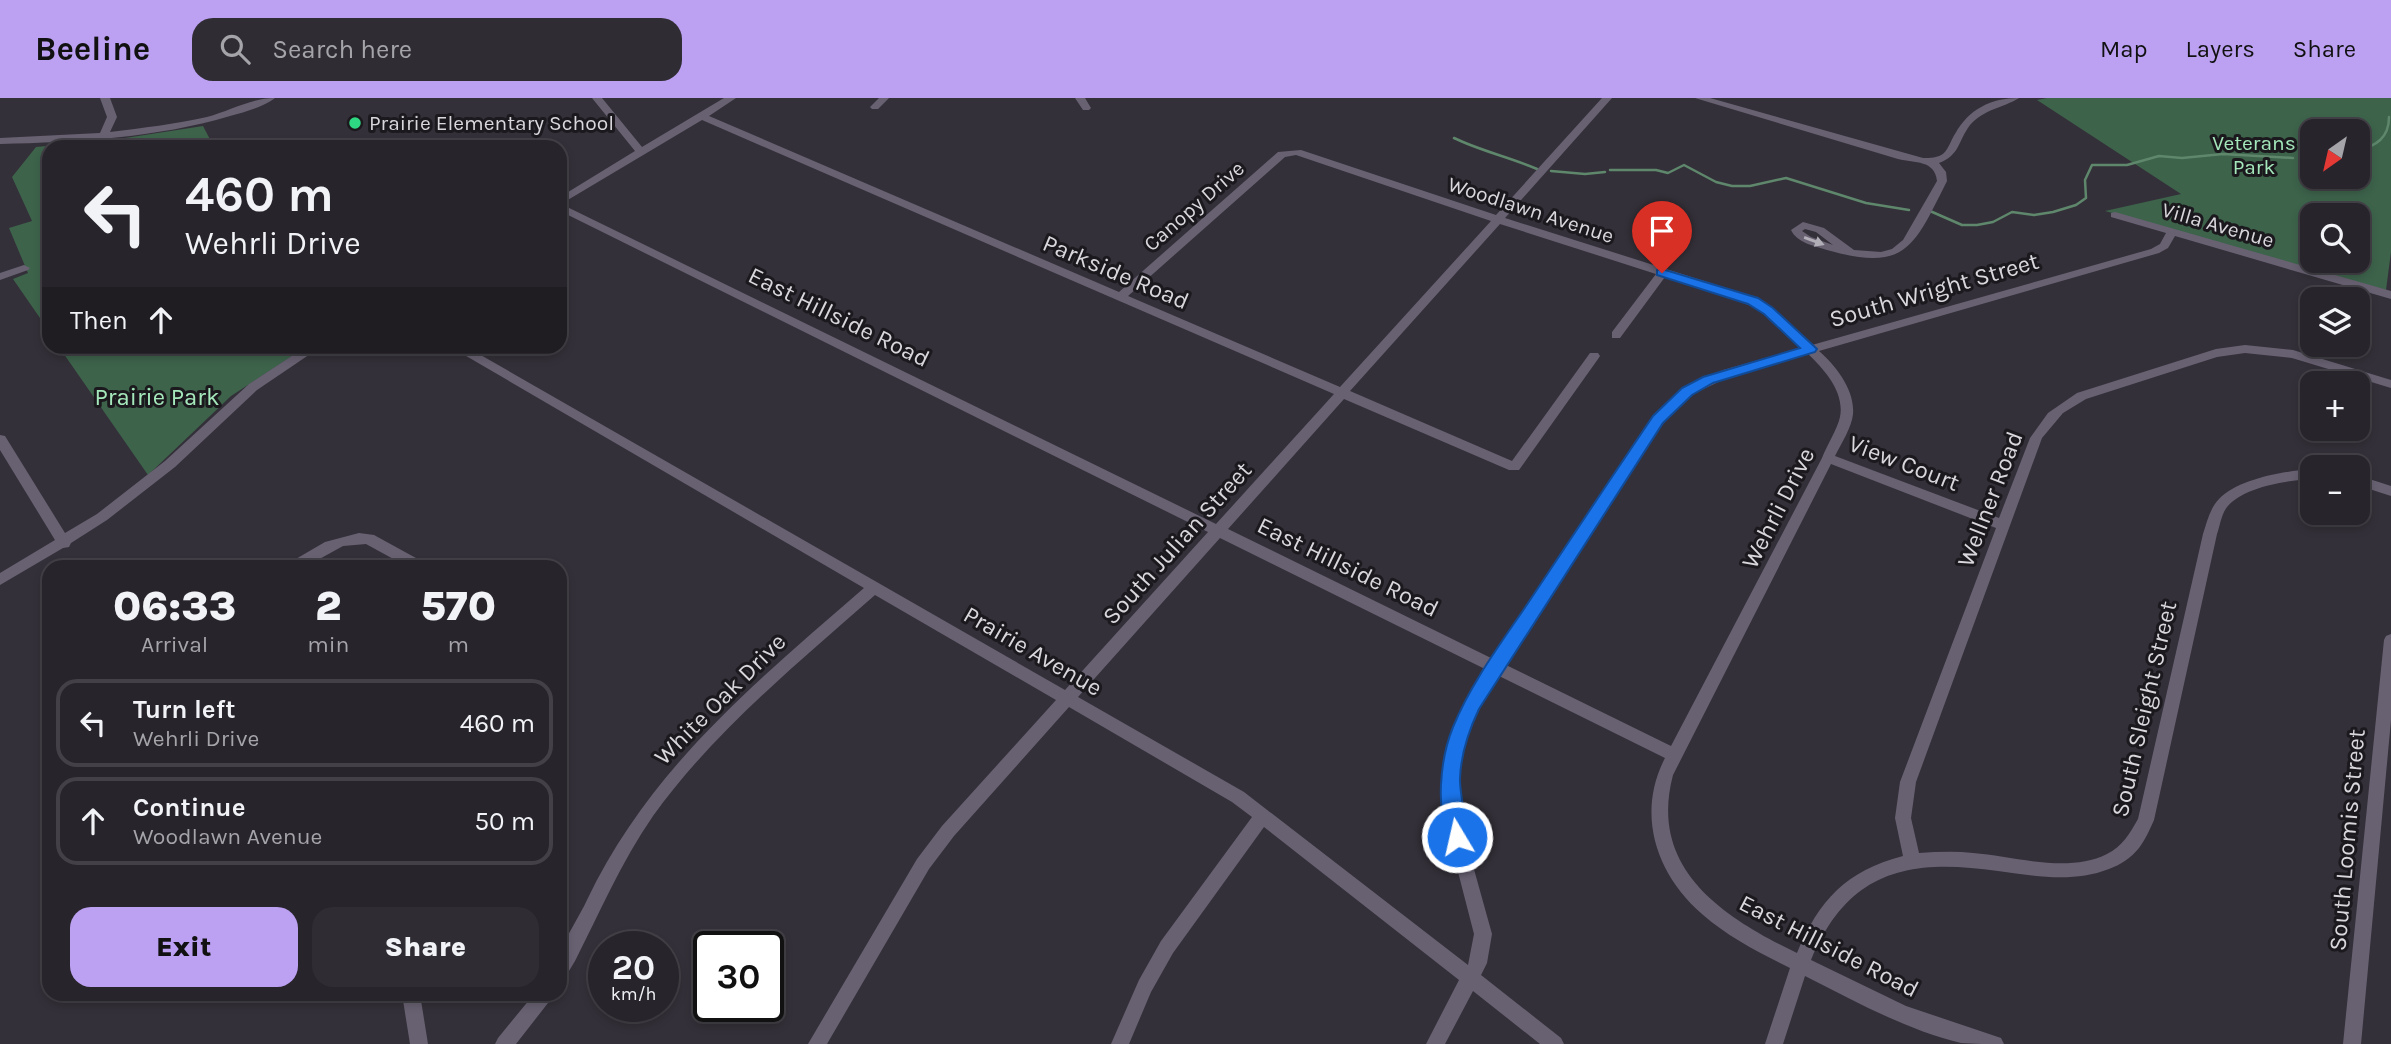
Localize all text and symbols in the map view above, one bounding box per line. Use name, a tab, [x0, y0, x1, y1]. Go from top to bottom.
search box	[192, 18, 682, 81]
text: Beeline	[35, 30, 150, 68]
icon: search	[216, 30, 254, 68]
text: Search here	[272, 34, 412, 65]
text: Map	[2100, 35, 2148, 63]
text: Layers	[2186, 35, 2255, 63]
text: Share	[2293, 35, 2356, 63]
place label: Prairie Elementary School	[369, 111, 614, 135]
marker: Prairie Elementary School	[347, 115, 363, 131]
north arrow	[2300, 119, 2370, 189]
map controls	[2300, 119, 2370, 525]
park label: Veterans Park	[2212, 131, 2296, 179]
street label: Canopy Drive	[1139, 156, 1249, 256]
text: 460 m	[185, 166, 334, 223]
icon: left	[70, 168, 161, 259]
street label: Woodlawn Avenue	[1445, 172, 1617, 248]
street label: Villa Avenue	[2159, 198, 2277, 252]
pin	[1632, 201, 1692, 273]
button: search	[2300, 203, 2370, 273]
icon: arrive	[1643, 212, 1681, 250]
text: Wehrli Drive	[185, 225, 361, 262]
street label: Parkside Road	[1039, 229, 1193, 315]
one-way arrow	[1803, 236, 1824, 247]
street label: South Wright Street	[1826, 247, 2042, 333]
street label: East Hillside Road	[744, 261, 934, 373]
button: layers	[2300, 287, 2370, 357]
icon: ahead	[142, 301, 180, 339]
text: Then	[70, 305, 128, 336]
button: +	[2300, 371, 2370, 441]
park label: Prairie Park	[95, 383, 219, 411]
street label: Wellner Road	[1951, 427, 2029, 571]
street label: View Court	[1845, 429, 1963, 497]
street label: Wehrli Drive	[1736, 443, 1820, 573]
button: −	[2300, 455, 2370, 525]
street label: South Julian Street	[1097, 456, 1257, 630]
street label: East Hillside Road	[1253, 511, 1443, 623]
text: 06:33	[113, 581, 236, 631]
text: 2	[315, 581, 342, 631]
text: 570	[420, 581, 496, 631]
street label: South Sleight Street	[2106, 598, 2182, 820]
street label: Prairie Avenue	[959, 600, 1107, 702]
street label: White Oak Drive	[649, 628, 791, 770]
text: Arrival	[141, 631, 208, 658]
text: min	[307, 631, 349, 658]
text: m	[447, 631, 469, 658]
text: Turn left	[133, 694, 235, 725]
icon: left	[74, 704, 112, 742]
text: 460 m	[460, 708, 535, 739]
text: Wehrli Drive	[133, 725, 259, 752]
street label: South Loomis Street	[2323, 728, 2371, 952]
text: Continue	[133, 792, 245, 823]
position arrow	[1420, 800, 1494, 874]
icon: ahead	[74, 802, 112, 840]
text: 50 m	[474, 806, 535, 837]
text: Woodlawn Avenue	[133, 823, 322, 850]
street label: East Hillside Road	[1734, 889, 1924, 1003]
button: Exit	[70, 907, 298, 987]
button: Share	[312, 907, 539, 987]
speed limit sign: 30	[693, 931, 784, 1022]
text: 20	[612, 947, 655, 988]
text: km/h	[611, 983, 656, 1005]

